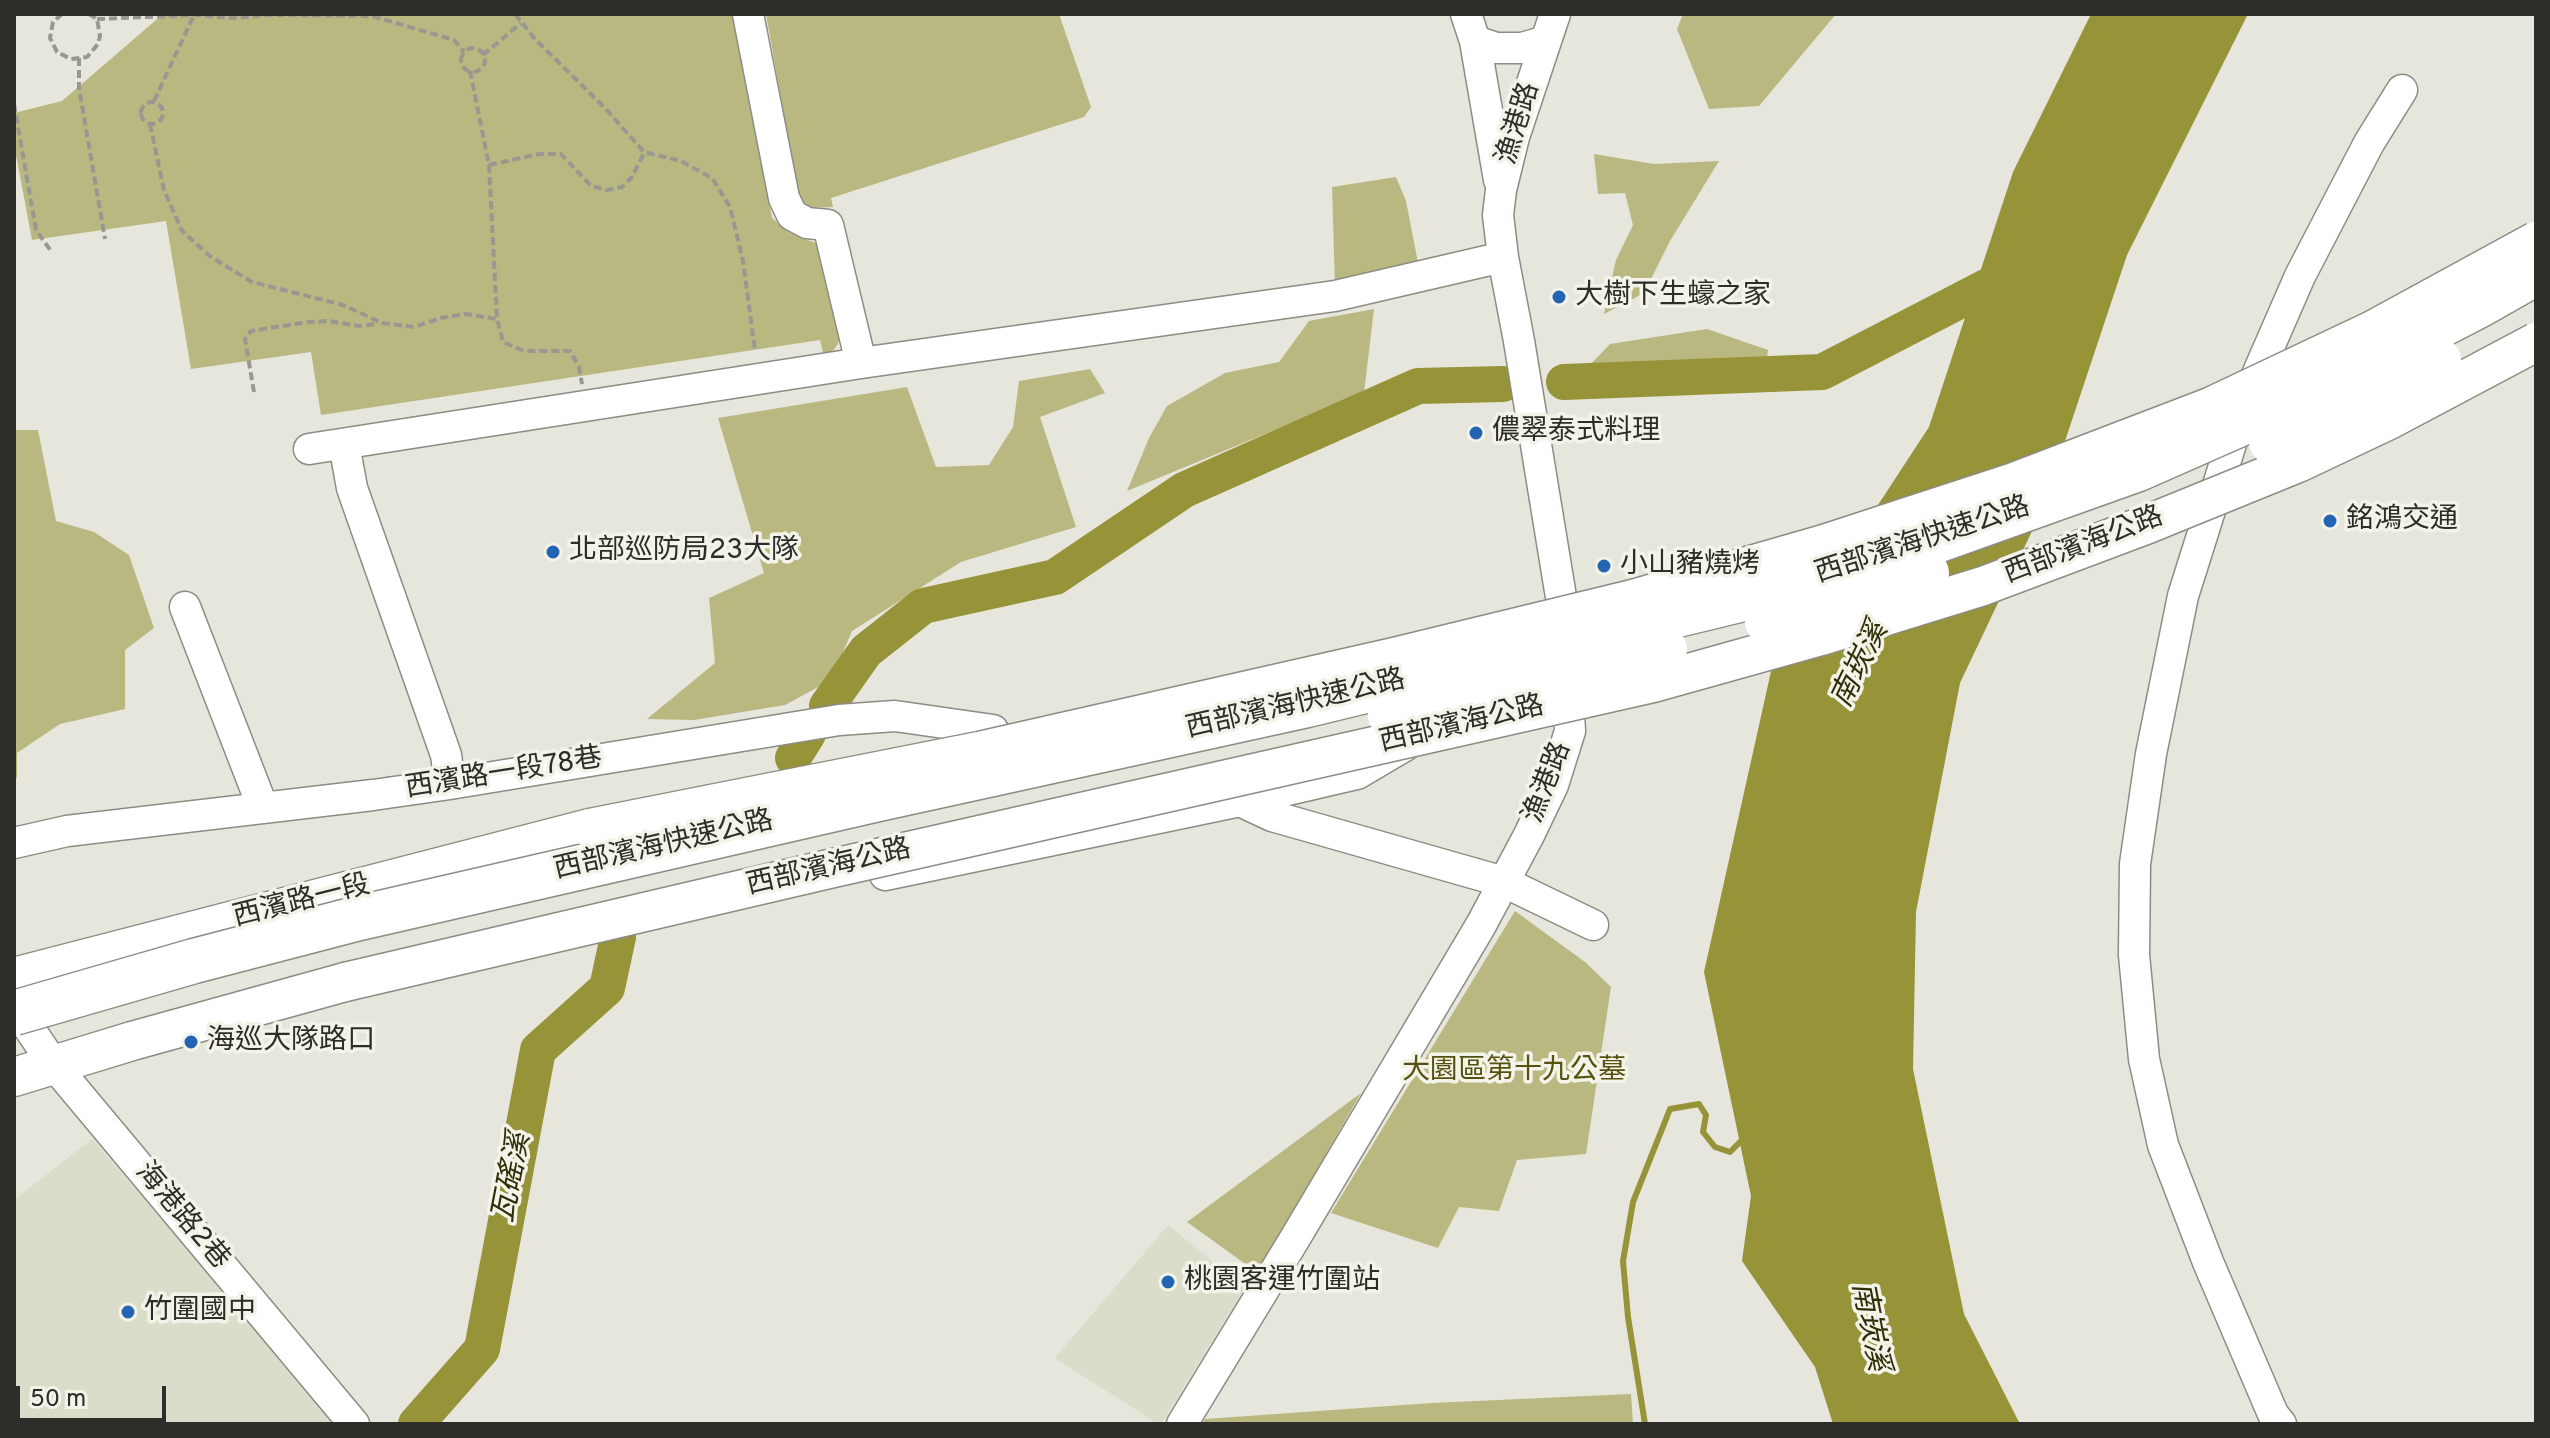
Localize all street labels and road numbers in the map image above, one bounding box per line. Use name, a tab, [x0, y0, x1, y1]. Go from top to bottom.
street label: 漁港路	[1492, 79, 1548, 169]
street label: 西部濱海快速公路	[1811, 491, 2035, 593]
street label: 西部濱海公路	[2000, 501, 2168, 593]
street label: 西部濱海快速公路	[1183, 664, 1409, 748]
street label: 西部濱海公路	[1376, 691, 1548, 761]
street label: 漁港路	[1518, 738, 1580, 828]
street label: 西濱路一段78巷	[403, 743, 605, 807]
street label: 西部濱海快速公路	[551, 805, 777, 889]
street label: 西部濱海公路	[743, 834, 915, 904]
street label: 西濱路一段	[230, 870, 374, 936]
street label: 海港路2巷	[127, 1157, 235, 1277]

